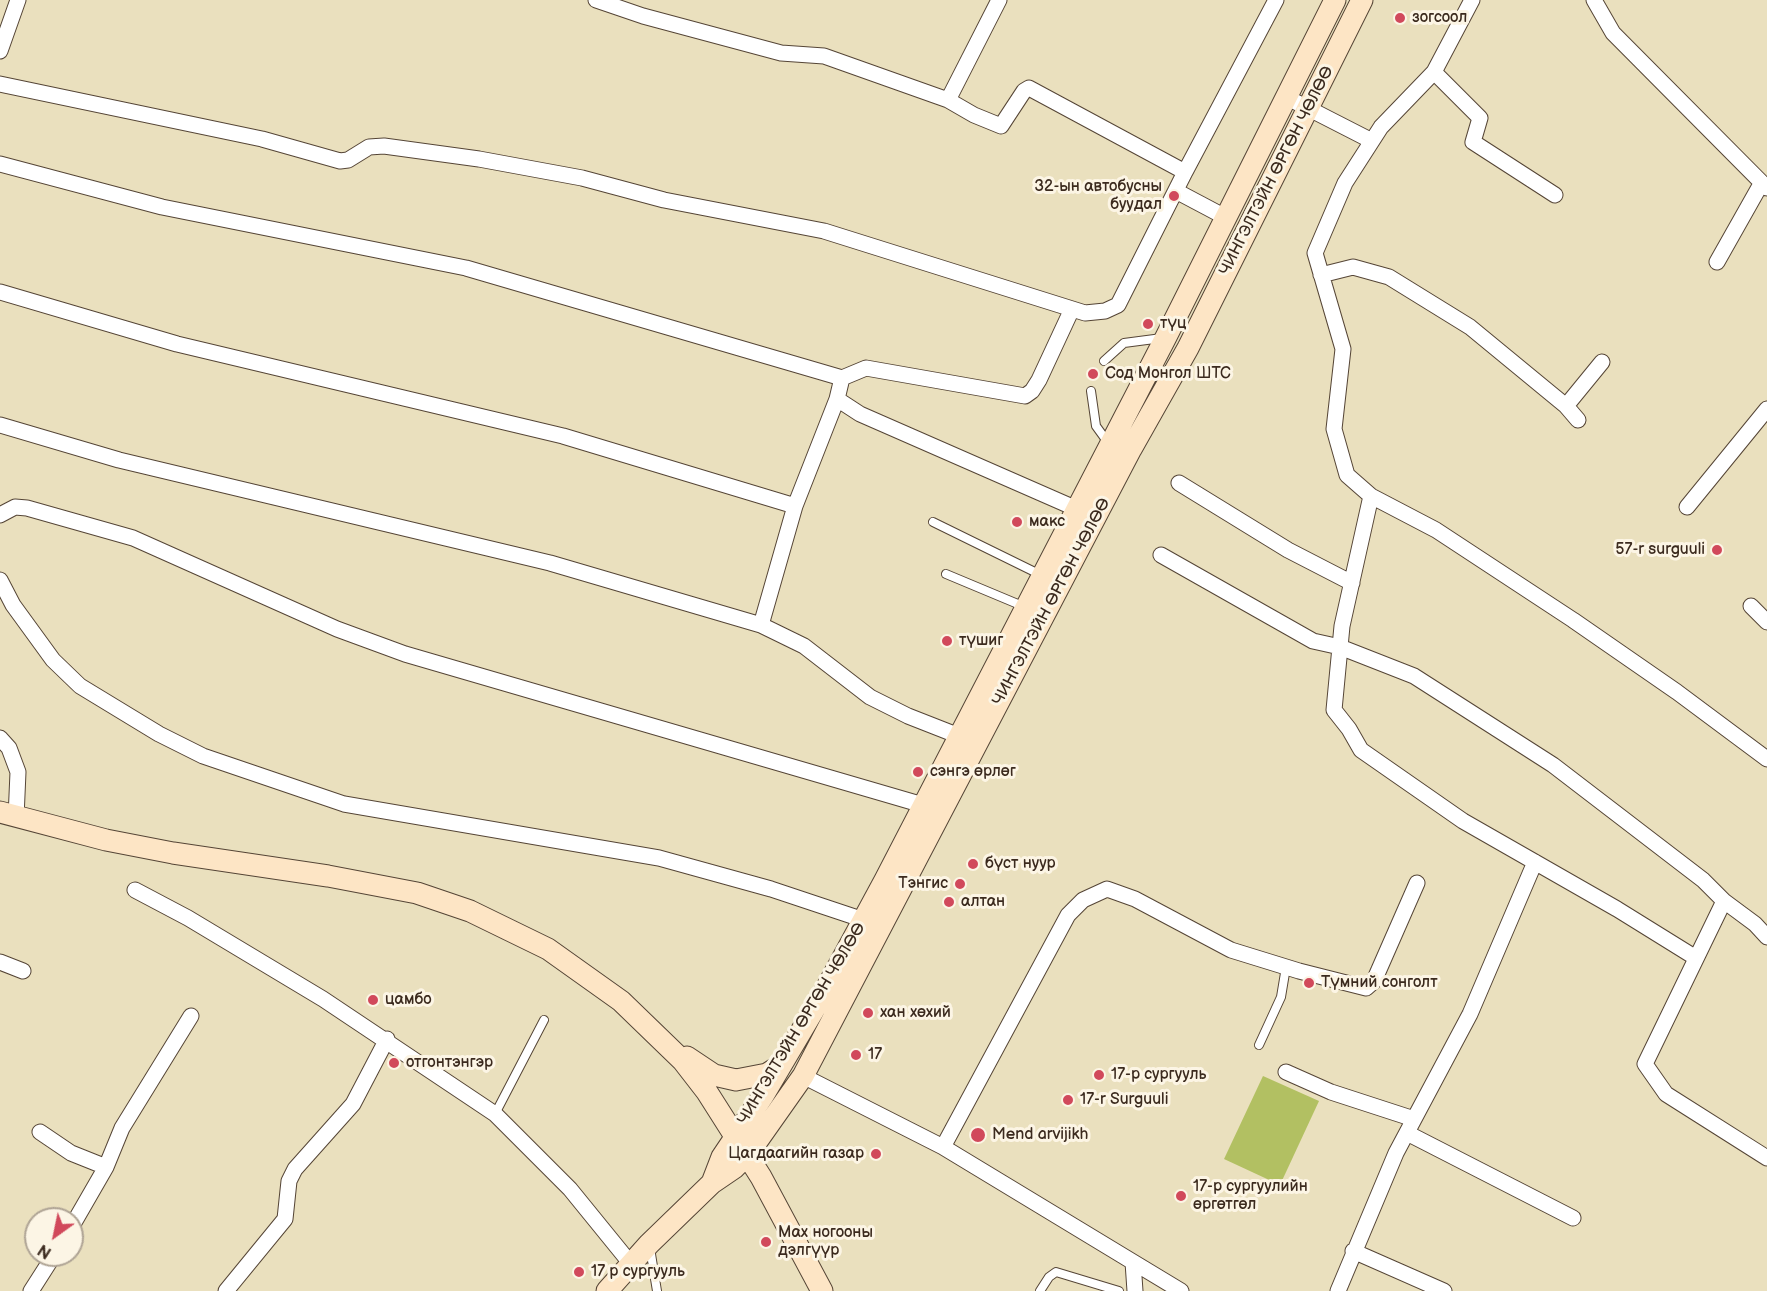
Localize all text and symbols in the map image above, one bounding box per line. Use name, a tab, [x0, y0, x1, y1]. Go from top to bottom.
place label: зогсоол	[1412, 8, 1467, 28]
marker: зогсоол	[1393, 11, 1407, 25]
street label: ЧИНГЭЛТЭЙН ӨРГӨН ЧӨЛӨӨ	[1216, 63, 1338, 279]
place label: 32-ын автобусны буудал	[1034, 177, 1162, 215]
marker: 32-ын автобусны буудал	[1167, 189, 1181, 203]
place label: түц	[1160, 314, 1186, 334]
marker: түц	[1141, 317, 1155, 331]
place label: Сод Монгол ШТС	[1105, 364, 1231, 384]
marker: Сод Монгол ШТС	[1086, 367, 1100, 381]
street label: ЧИНГЭЛТЭЙН ӨРГӨН ЧӨЛӨӨ	[989, 495, 1115, 709]
place label: макс	[1029, 512, 1065, 532]
marker: макс	[1010, 515, 1024, 529]
place label: 57-r surguuli	[1615, 540, 1705, 560]
marker: 57-r surguuli	[1710, 543, 1724, 557]
place label: түшиг	[959, 631, 1003, 651]
marker: түшиг	[940, 634, 954, 648]
place label: сэнгэ өрлөг	[930, 762, 1016, 782]
marker: сэнгэ өрлөг	[911, 765, 925, 779]
place label: бүст нуур	[985, 854, 1056, 874]
marker: бүст нуур	[966, 857, 980, 871]
place label: Тэнгис	[898, 874, 948, 894]
marker: Тэнгис	[953, 877, 967, 891]
place label: алтан	[961, 892, 1005, 912]
marker: алтан	[942, 895, 956, 909]
street label: ЧИНГЭЛТЭЙН ӨРГӨН ЧӨЛӨӨ	[734, 920, 870, 1128]
place label: Түмний сонголт	[1321, 973, 1438, 993]
marker: Түмний сонголт	[1302, 976, 1316, 990]
place label: цамбо	[385, 990, 432, 1010]
marker: цамбо	[366, 993, 380, 1007]
place label: хан хөхий	[880, 1003, 951, 1023]
marker: хан хөхий	[861, 1006, 875, 1020]
place label: 17	[868, 1045, 882, 1065]
marker: 17	[849, 1048, 863, 1062]
place label: отгонтэнгэр	[406, 1053, 493, 1073]
marker: отгонтэнгэр	[387, 1056, 401, 1070]
place label: 17-р сургууль	[1111, 1065, 1207, 1085]
marker: 17-р сургууль	[1092, 1068, 1106, 1082]
place label: 17-r Surguuli	[1080, 1090, 1168, 1110]
marker: 17-r Surguuli	[1061, 1093, 1075, 1107]
place label: Mend arvijikh	[992, 1125, 1088, 1145]
marker: Mend arvijikh	[969, 1126, 987, 1144]
place label: Цагдаагийн газар	[728, 1144, 864, 1164]
marker: Цагдаагийн газар	[869, 1147, 883, 1161]
place label: 17-р сургуулийн өргөтгөл	[1193, 1177, 1308, 1215]
marker: 17-р сургуулийн өргөтгөл	[1174, 1189, 1188, 1203]
north arrow	[24, 1207, 84, 1267]
place label: Мах ногооны дэлгүүр	[778, 1223, 873, 1261]
marker: Мах ногооны дэлгүүр	[759, 1235, 773, 1249]
text: N	[35, 1240, 55, 1262]
place label: 17 р сургууль	[591, 1262, 685, 1282]
marker: 17 р сургууль	[572, 1265, 586, 1279]

